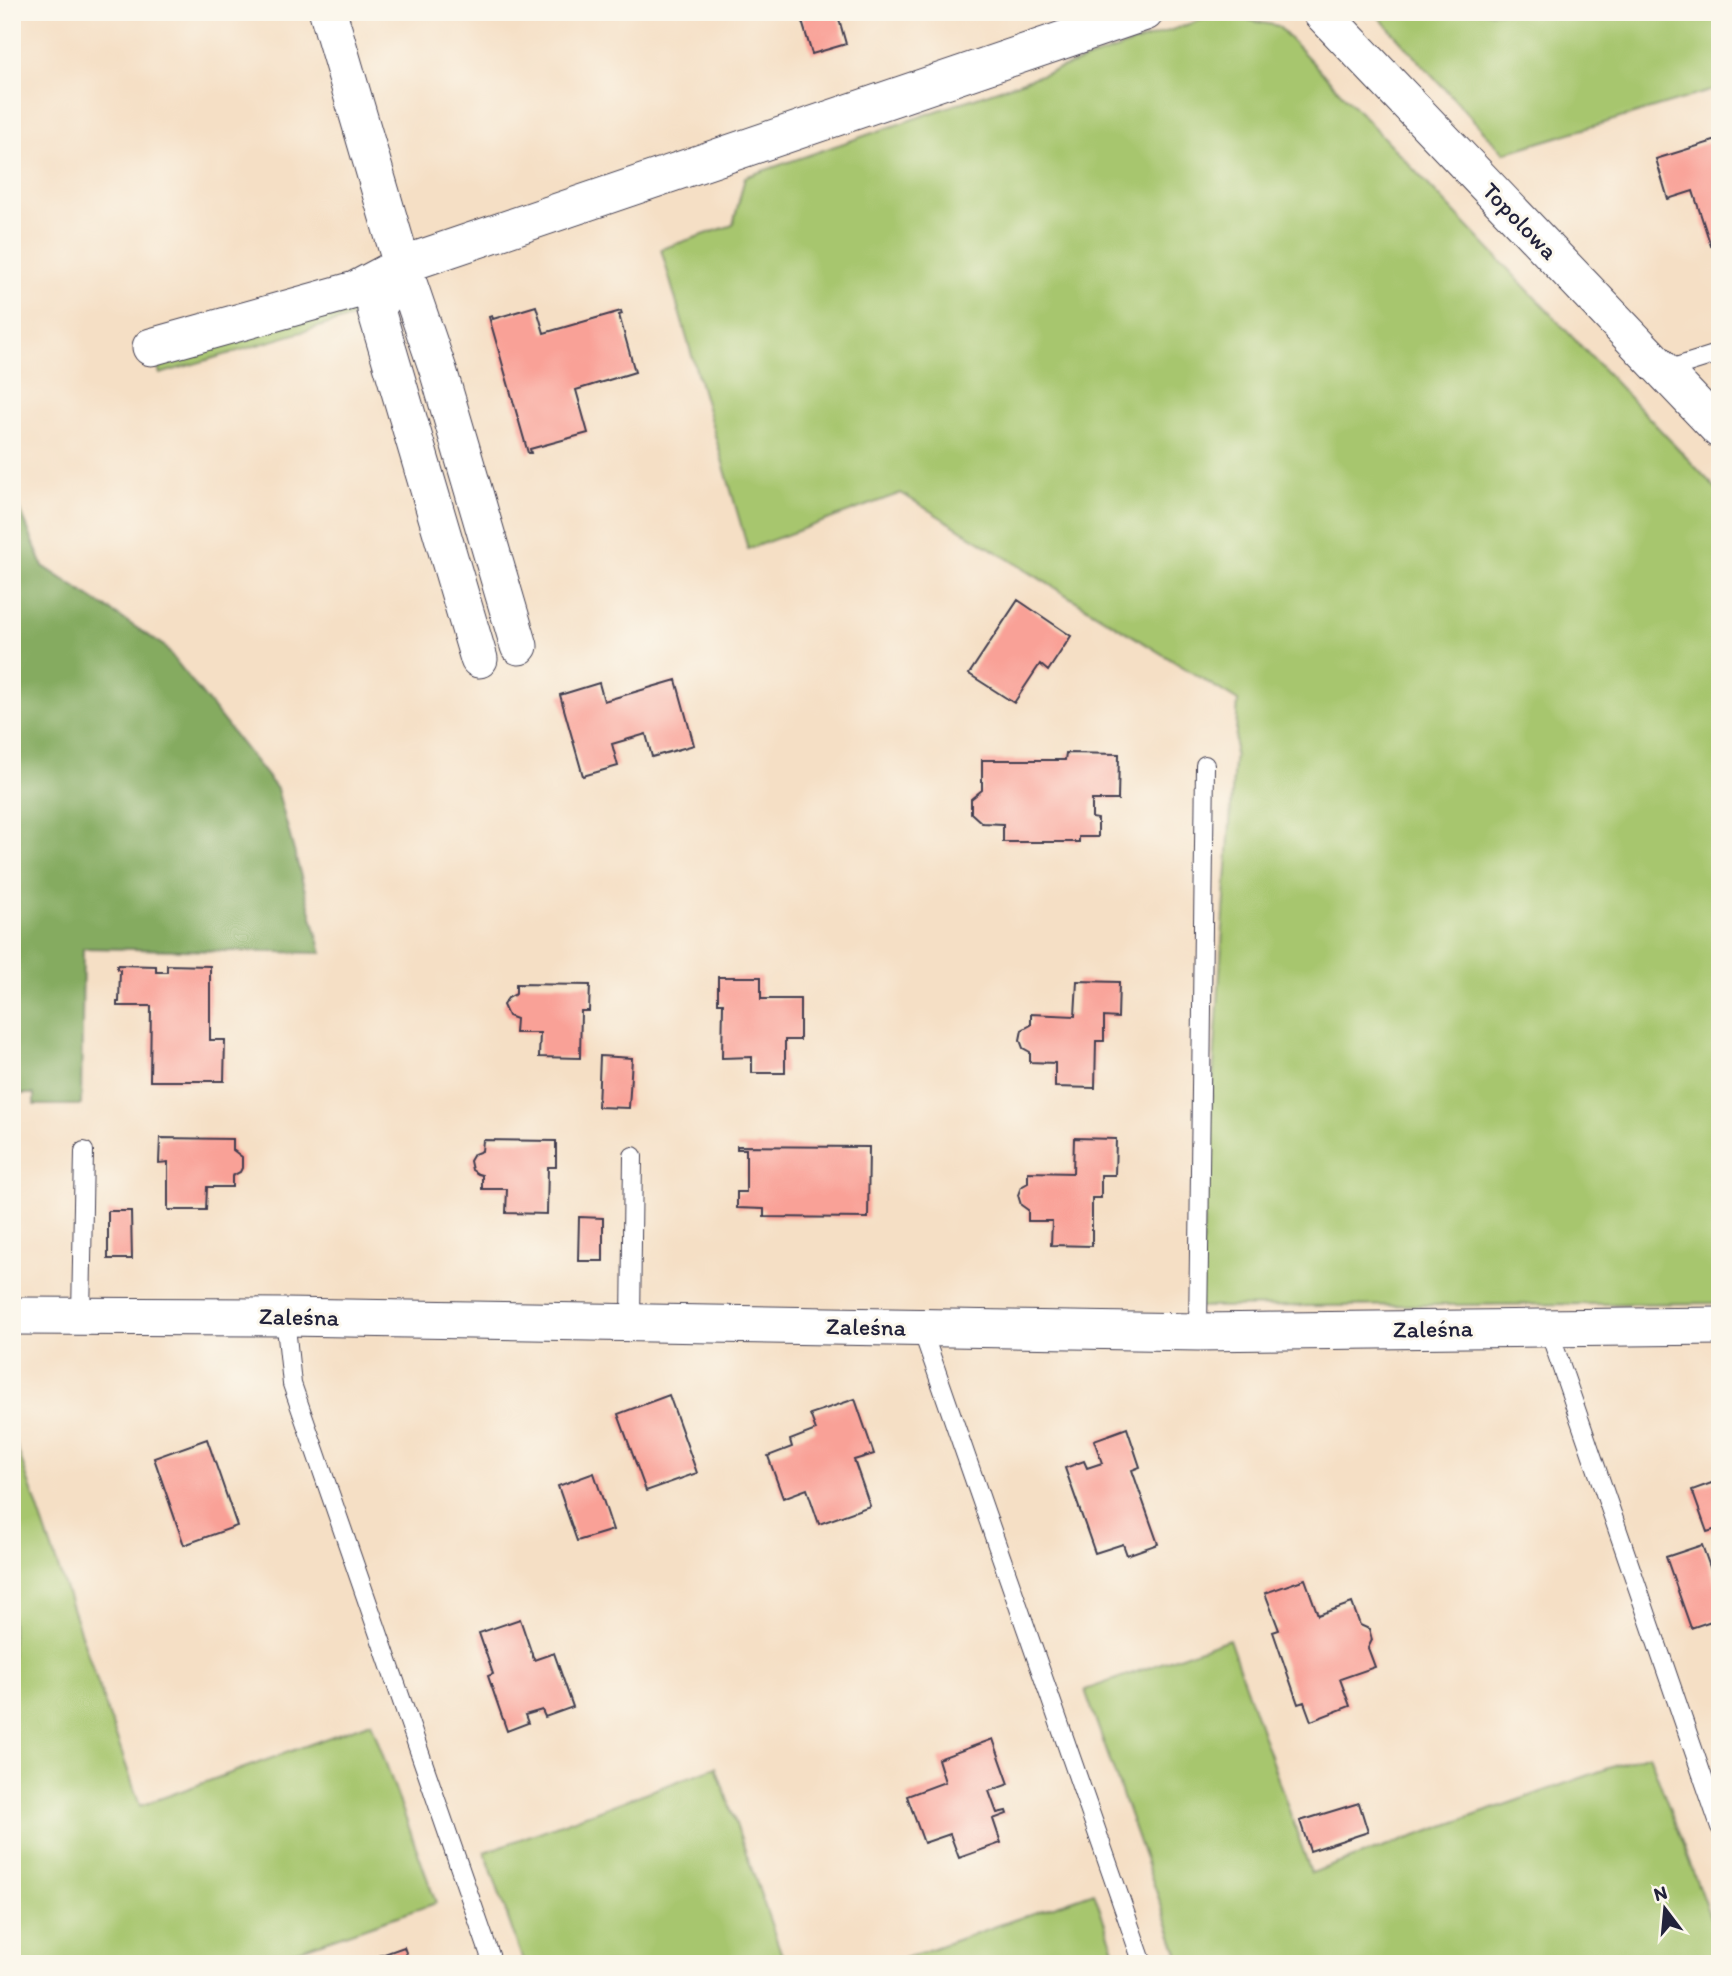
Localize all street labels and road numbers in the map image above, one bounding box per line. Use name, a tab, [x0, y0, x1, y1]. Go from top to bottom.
street label: Topolowa	[1477, 176, 1565, 266]
street label: Zaleśna	[259, 1301, 340, 1332]
street label: Zaleśna	[826, 1311, 907, 1342]
street label: Zaleśna	[1393, 1313, 1474, 1344]

